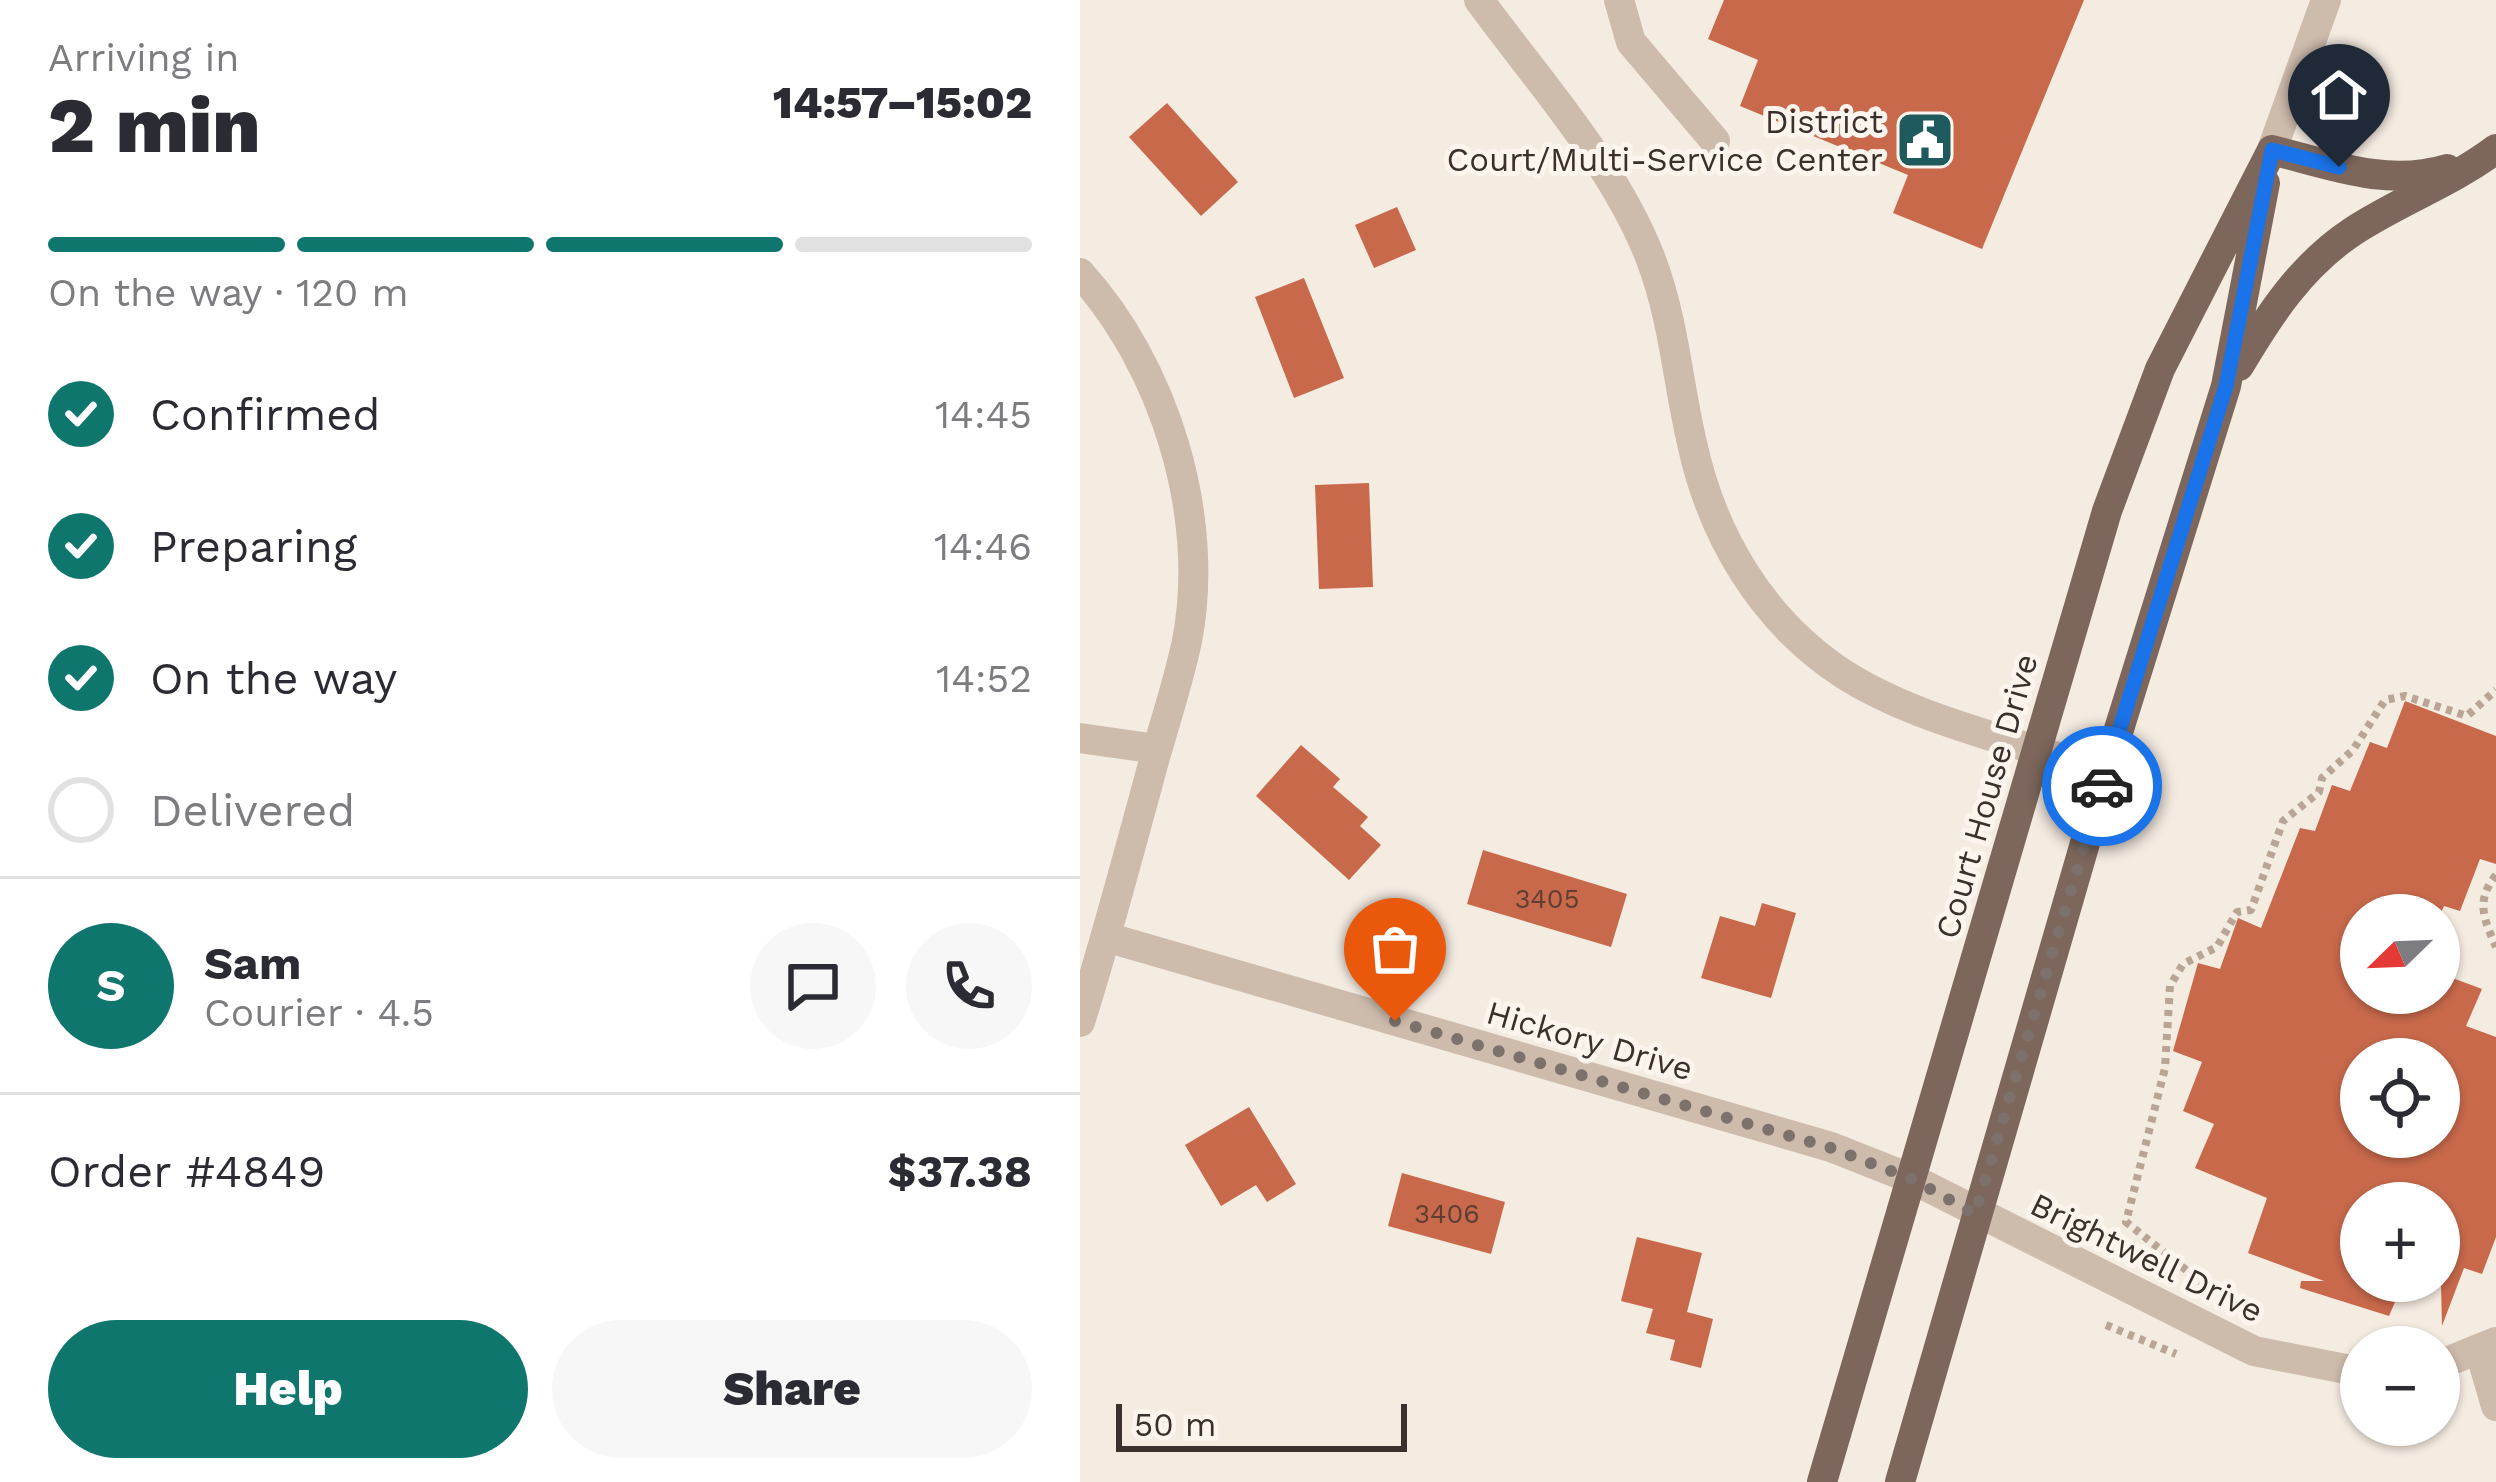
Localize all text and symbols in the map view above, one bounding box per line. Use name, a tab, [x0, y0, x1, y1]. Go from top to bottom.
text: Arriving in	[48, 35, 239, 80]
pin	[2288, 44, 2390, 167]
icon: home	[2306, 62, 2372, 128]
text: 14:57–15:02	[773, 76, 1032, 129]
text: 2 min	[48, 79, 261, 171]
place label: District Court/Multi-Service Center	[1447, 102, 1883, 179]
public building icon: District Court/Multi-Service Center	[1894, 109, 1956, 171]
text: On the way · 120 m	[48, 270, 409, 315]
icon: check	[48, 381, 114, 447]
text: Confirmed	[150, 388, 381, 441]
text: 14:45	[935, 392, 1032, 437]
icon: check	[48, 513, 114, 579]
text: Preparing	[150, 520, 357, 573]
text: 14:46	[934, 524, 1032, 569]
icon: check	[48, 645, 114, 711]
street label: Court House Drive	[1927, 649, 2046, 943]
text: On the way	[150, 652, 397, 705]
text: 14:52	[936, 656, 1032, 701]
courier	[2042, 726, 2162, 846]
icon: car	[2069, 753, 2135, 819]
text: Delivered	[150, 784, 355, 837]
house number: 3405	[1515, 883, 1579, 915]
north arrow	[2340, 894, 2460, 1014]
map controls	[2340, 894, 2460, 1446]
pin	[1344, 898, 1446, 1021]
icon: bag	[1362, 916, 1428, 982]
button: chat	[750, 923, 876, 1049]
button: phone	[906, 923, 1032, 1049]
text: Sam	[204, 937, 301, 990]
text: S	[96, 959, 126, 1012]
text: Courier · 4.5	[204, 990, 434, 1035]
street label: Hickory Drive	[1482, 992, 1697, 1088]
button: locate	[2340, 1038, 2460, 1158]
text: Order #4849	[48, 1145, 325, 1198]
text: $37.38	[888, 1145, 1032, 1198]
button: +	[2340, 1182, 2460, 1302]
street label: Brightwell Drive	[2024, 1184, 2269, 1331]
house number: 3406	[1414, 1198, 1480, 1230]
button: Help	[48, 1320, 528, 1458]
button: Share	[552, 1320, 1032, 1458]
button: −	[2340, 1326, 2460, 1446]
scale bar	[1116, 1398, 1407, 1451]
text: 50 m	[1134, 1405, 1216, 1444]

